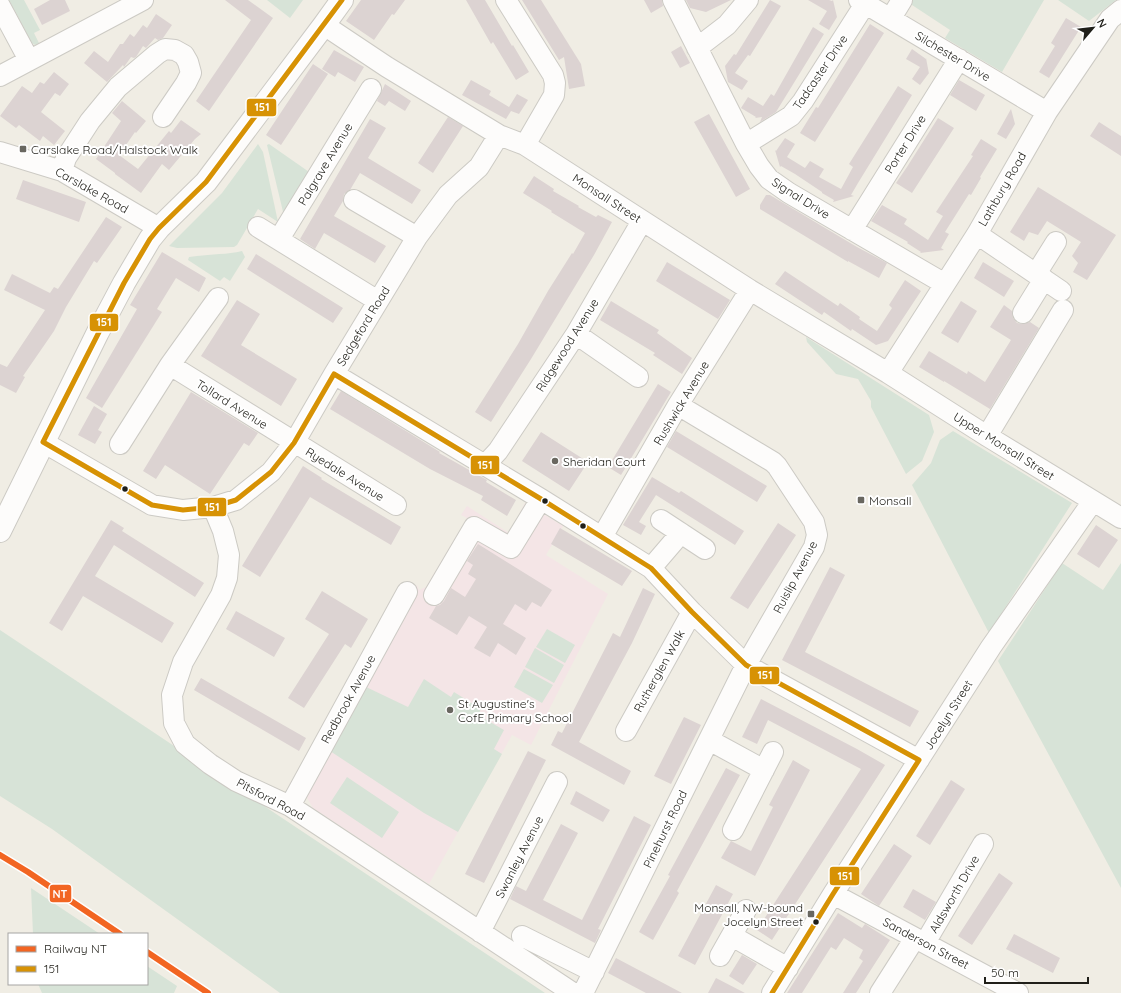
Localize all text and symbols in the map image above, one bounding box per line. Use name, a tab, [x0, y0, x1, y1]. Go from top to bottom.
north arrow	[1073, 8, 1113, 48]
text: N	[1094, 16, 1110, 30]
street label: Silchester Drive	[913, 28, 993, 84]
street label: Tadcaster Drive	[789, 31, 851, 112]
line badge: 151	[246, 98, 277, 117]
text: 151	[255, 100, 269, 114]
street label: Porter Drive	[881, 112, 929, 176]
street label: Palgrave Avenue	[294, 120, 356, 208]
place label: Carslake Road/Halstock Walk	[31, 142, 198, 157]
marker: Carslake Road/Halstock Walk	[18, 144, 28, 154]
street label: Lathbury Road	[975, 149, 1029, 229]
street label: Carslake Road	[53, 164, 131, 216]
street label: Monsall Street	[570, 170, 644, 226]
street label: Signal Drive	[769, 174, 833, 222]
street label: Sedgeford Road	[333, 283, 393, 369]
street label: Ridgewood Avenue	[532, 295, 602, 394]
line badge: 151	[89, 313, 119, 332]
text: 151	[97, 315, 111, 329]
street label: Rushwick Avenue	[650, 358, 712, 448]
street label: Tollard Avenue	[193, 376, 271, 432]
street label: Upper Monsall Street	[951, 409, 1057, 483]
street label: Ryedale Avenue	[303, 444, 387, 504]
place label: Sheridan Court	[563, 454, 646, 469]
line badge: 151	[470, 455, 500, 475]
marker: Sheridan Court	[550, 456, 560, 466]
text: 151	[478, 458, 492, 472]
unlabelled marker	[120, 484, 130, 494]
place label: Monsall	[869, 493, 912, 508]
marker: Monsall	[856, 495, 866, 505]
unlabelled marker	[540, 496, 550, 506]
line badge: 151	[197, 497, 227, 517]
text: 151	[205, 500, 219, 514]
unlabelled marker	[578, 521, 588, 531]
street label: Ruislip Avenue	[770, 538, 820, 616]
street label: Rutherglen Walk	[630, 627, 688, 715]
street label: Redbrook Avenue	[317, 652, 379, 746]
line badge: 151	[749, 666, 780, 685]
text: 151	[758, 668, 772, 682]
street label: Jocelyn Street	[921, 677, 975, 753]
place label: St Augustine's CofE Primary School	[458, 696, 572, 725]
marker: St Augustine's CofE Primary School	[445, 705, 455, 715]
street label: Pitsford Road	[234, 775, 308, 823]
street label: Pinehurst Road	[640, 788, 690, 870]
street label: Swanley Avenue	[492, 813, 546, 901]
street label: Aldsworth Drive	[926, 852, 982, 936]
line badge: 151	[829, 866, 860, 886]
text: 151	[838, 869, 852, 883]
line badge: NT	[49, 884, 72, 903]
text: NT	[53, 887, 68, 901]
place label: Monsall, NW-bound Jocelyn Street	[694, 900, 803, 929]
marker: Monsall, NW-bound Jocelyn Street	[806, 909, 816, 919]
street label: Sanderson Street	[880, 914, 972, 972]
unlabelled marker	[811, 917, 821, 927]
legend	[8, 933, 148, 985]
text: Railway NT	[44, 941, 107, 956]
scale bar	[985, 959, 1088, 985]
text: 151	[44, 961, 59, 976]
text: 50 m	[991, 965, 1019, 980]

